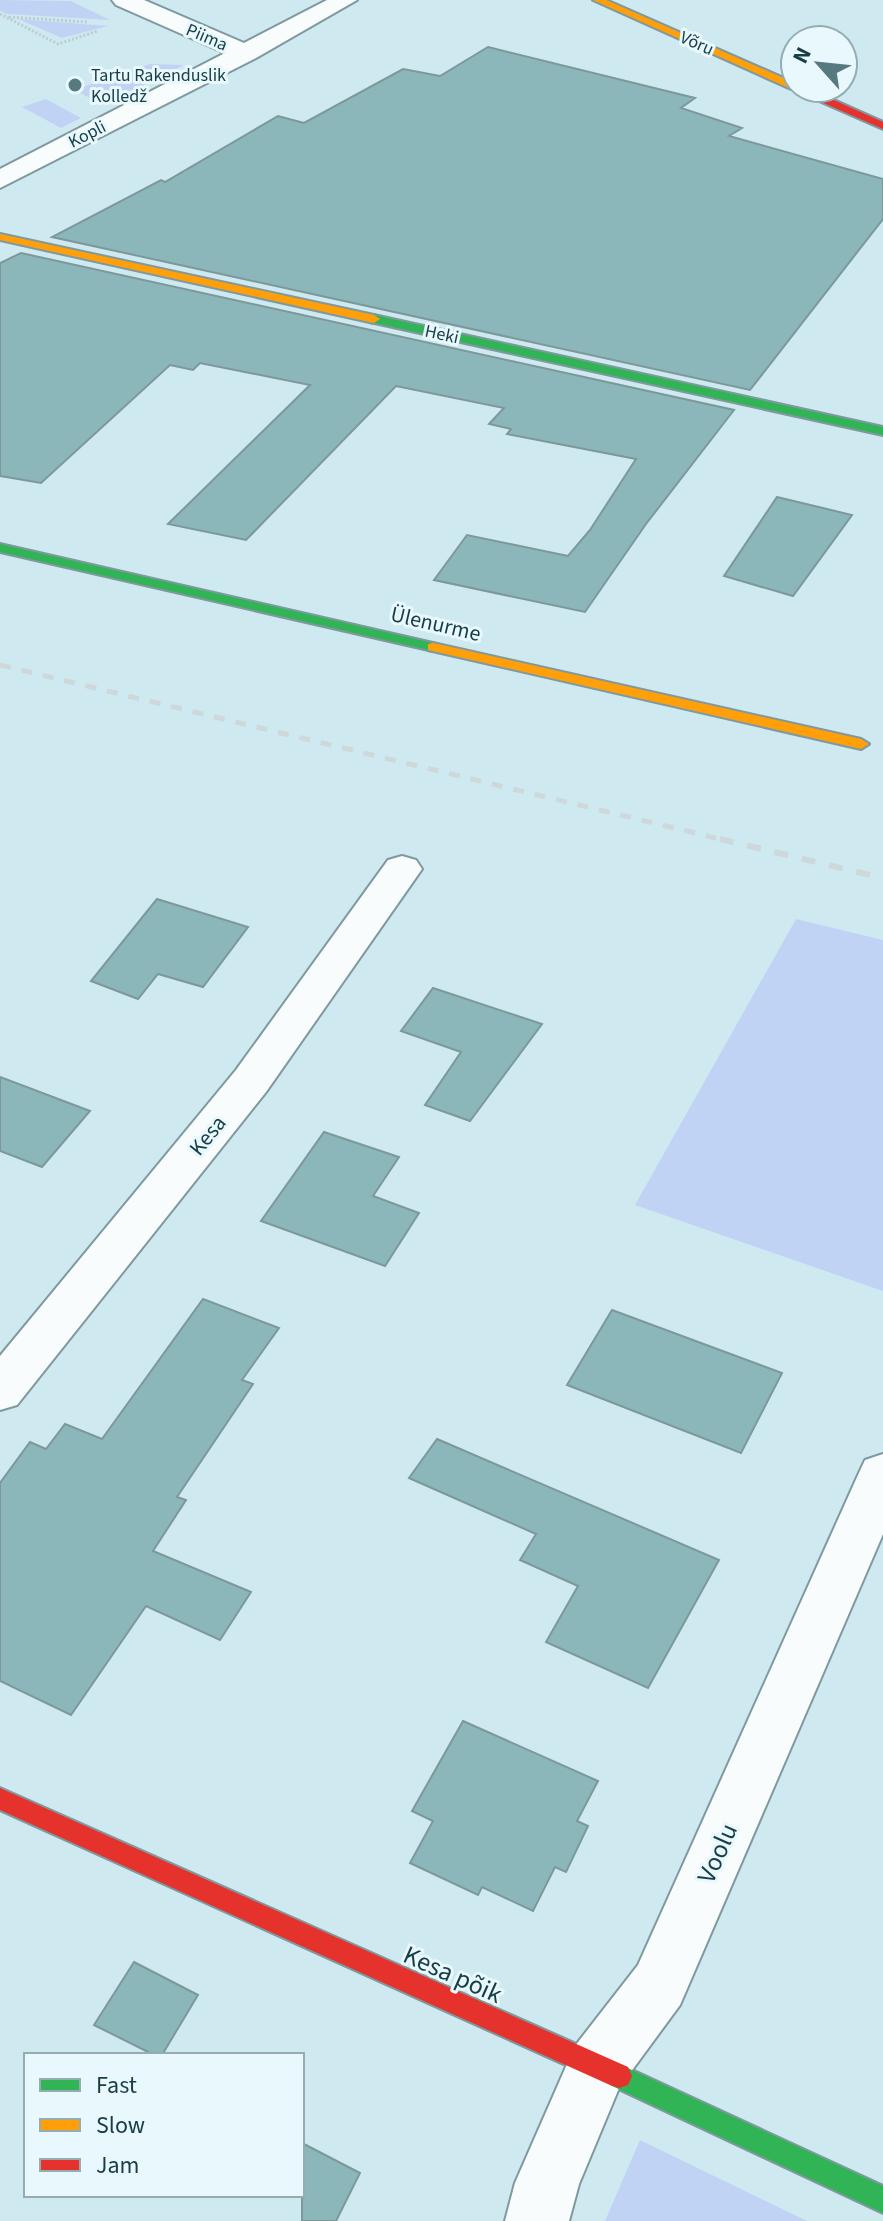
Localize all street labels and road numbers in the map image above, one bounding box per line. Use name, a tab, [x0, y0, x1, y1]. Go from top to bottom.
street label: Piima	[182, 18, 232, 57]
street label: Võru	[676, 25, 718, 62]
street label: Kopli	[64, 114, 110, 154]
street label: Heki	[423, 319, 461, 350]
street label: Ülenurme	[388, 598, 484, 650]
street label: Kesa	[182, 1109, 234, 1163]
street label: Voolu	[688, 1817, 747, 1889]
street label: Kesa põik	[397, 1936, 508, 2013]

